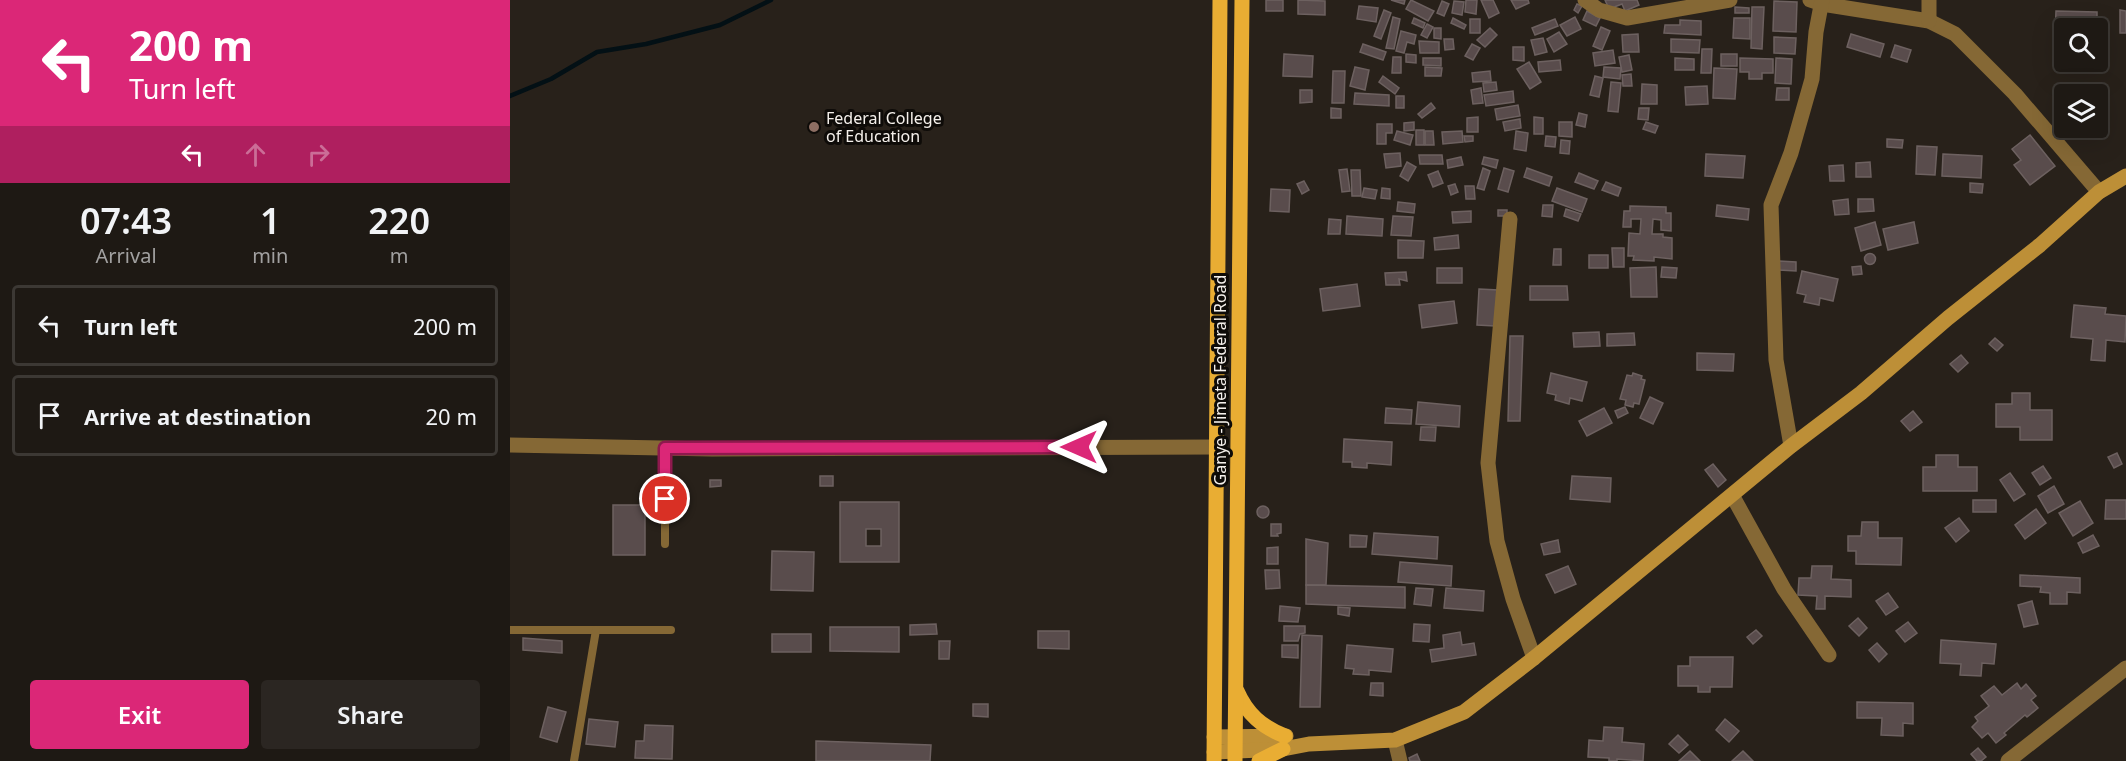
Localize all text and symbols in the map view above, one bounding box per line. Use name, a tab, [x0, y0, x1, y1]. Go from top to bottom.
text: 200 m	[129, 16, 253, 73]
map controls	[2054, 18, 2108, 138]
button: search	[2054, 18, 2108, 72]
icon: left	[30, 24, 108, 102]
text: Turn left	[129, 70, 235, 107]
button: layers	[2054, 84, 2108, 138]
place label: Federal College of Education	[826, 107, 942, 147]
marker: Federal College of Education	[807, 120, 821, 134]
icon: left	[176, 138, 209, 171]
icon: ahead	[239, 138, 272, 171]
icon: right	[302, 138, 335, 171]
text: 07:43	[80, 196, 172, 245]
text: 1	[260, 196, 281, 245]
text: 220	[368, 196, 430, 245]
text: Arrival	[96, 242, 157, 269]
text: min	[252, 242, 288, 269]
text: m	[390, 242, 409, 269]
street label: Ganye - Jimeta Federal Road	[1209, 275, 1231, 485]
icon: left	[33, 309, 66, 342]
text: Turn left	[84, 311, 178, 341]
text: 200 m	[413, 311, 477, 341]
icon: arrive	[33, 399, 66, 432]
text: Arrive at destination	[84, 401, 311, 431]
text: 20 m	[426, 401, 477, 431]
position arrow	[1047, 415, 1111, 479]
pin	[639, 473, 690, 524]
icon: arrive	[648, 482, 681, 515]
button: Exit	[30, 680, 249, 749]
button: Share	[261, 680, 480, 749]

